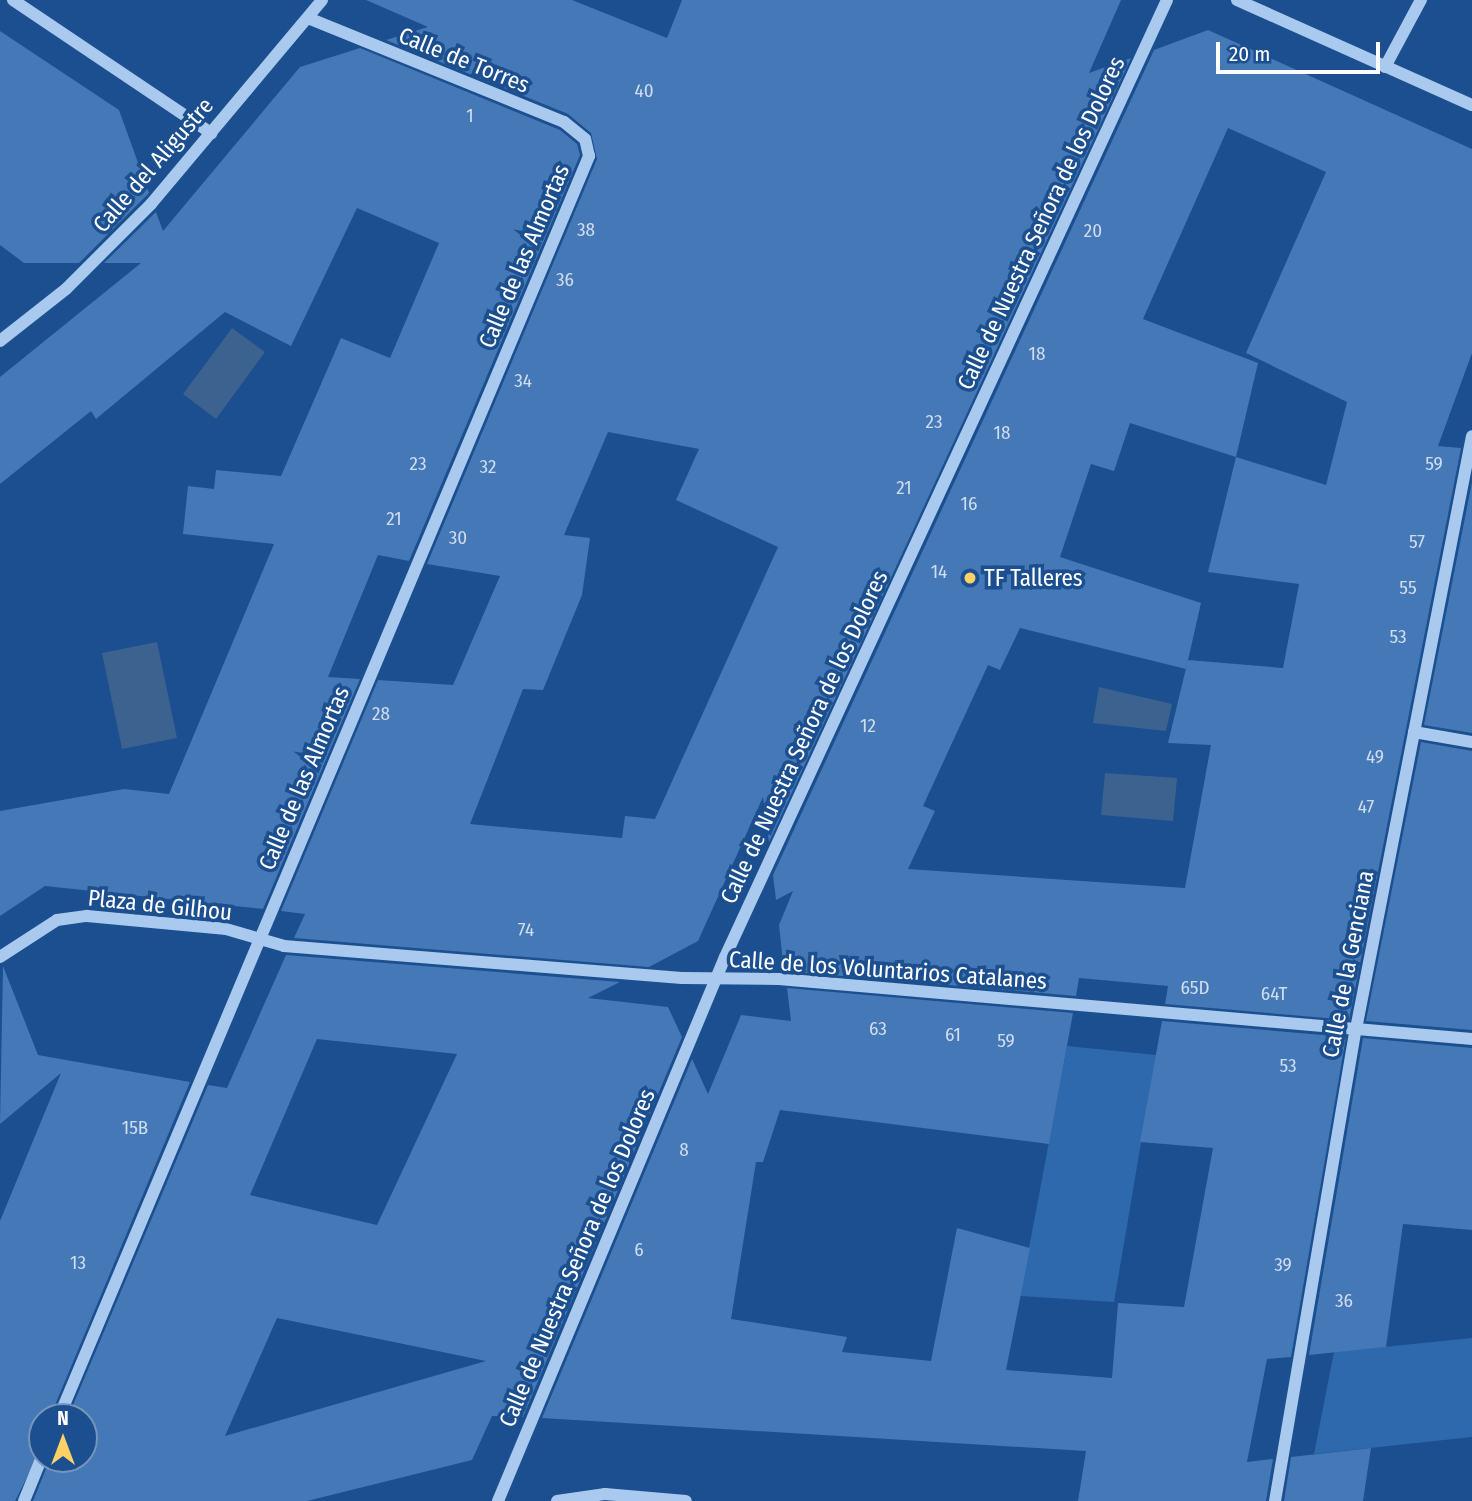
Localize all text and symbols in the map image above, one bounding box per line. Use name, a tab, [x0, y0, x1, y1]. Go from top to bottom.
street label: Calle de Torres	[395, 21, 533, 99]
scale bar	[1220, 28, 1384, 72]
text: 20 m	[1229, 41, 1270, 67]
street label: Calle de Nuestra Señora de los Dolores	[951, 52, 1131, 394]
house number: 40	[634, 80, 654, 102]
street label: Calle del Aligustre	[87, 92, 219, 238]
house number: 1	[466, 105, 474, 127]
street label: Calle de las Almortas	[473, 160, 575, 352]
house number: 38	[577, 219, 595, 241]
house number: 20	[1084, 220, 1102, 242]
house number: 36	[556, 269, 574, 291]
house number: 18	[1029, 343, 1045, 365]
house number: 34	[514, 370, 532, 392]
house number: 23	[926, 411, 942, 433]
house number: 18	[994, 422, 1010, 444]
house number: 23	[410, 453, 426, 475]
house number: 59	[1425, 453, 1443, 475]
house number: 32	[480, 456, 496, 478]
house number: 21	[896, 477, 912, 499]
house number: 16	[961, 493, 977, 515]
house number: 21	[386, 508, 402, 530]
house number: 30	[449, 527, 467, 549]
house number: 57	[1409, 531, 1425, 553]
house number: 14	[931, 561, 947, 583]
place label: TF Talleres	[984, 564, 1083, 592]
street label: Calle de Nuestra Señora de los Dolores	[714, 566, 894, 908]
marker: TF Talleres	[962, 570, 978, 586]
house number: 55	[1399, 577, 1417, 599]
house number: 53	[1389, 626, 1407, 648]
street label: Calle de las Almortas	[253, 682, 355, 874]
house number: 28	[372, 703, 390, 725]
house number: 12	[860, 715, 876, 737]
house number: 49	[1366, 746, 1384, 768]
house number: 47	[1358, 796, 1374, 818]
street label: Calle de la Genciana	[1316, 868, 1380, 1060]
street label: Plaza de Gilhou	[87, 884, 233, 926]
house number: 74	[518, 919, 534, 941]
street label: Calle de los Voluntarios Catalanes	[728, 945, 1048, 995]
house number: 65D	[1180, 977, 1210, 999]
house number: 64T	[1261, 983, 1287, 1005]
house number: 63	[869, 1018, 887, 1040]
house number: 61	[945, 1024, 961, 1046]
house number: 59	[997, 1030, 1015, 1052]
house number: 53	[1279, 1055, 1297, 1077]
street label: Calle de Nuestra Señora de los Dolores	[493, 1085, 661, 1431]
house number: 15B	[122, 1117, 148, 1139]
house number: 8	[679, 1139, 689, 1161]
house number: 6	[634, 1239, 644, 1261]
house number: 13	[70, 1252, 86, 1274]
house number: 39	[1274, 1254, 1292, 1276]
house number: 36	[1335, 1290, 1353, 1312]
north arrow	[28, 1403, 98, 1473]
text: N	[57, 1407, 69, 1430]

